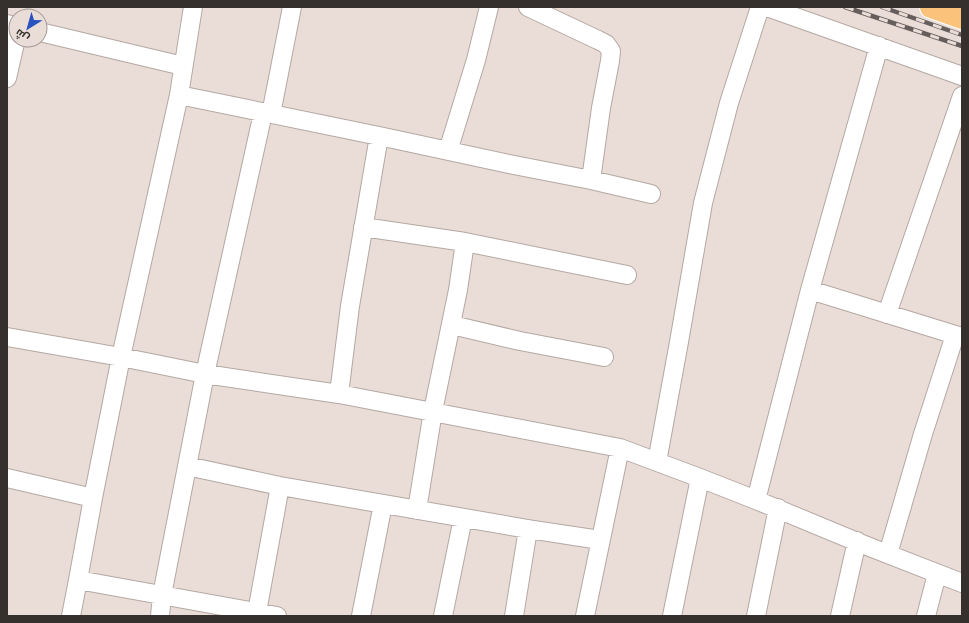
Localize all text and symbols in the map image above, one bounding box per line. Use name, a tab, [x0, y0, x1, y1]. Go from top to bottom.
north arrow	[8, 8, 48, 48]
text: ش	[12, 26, 32, 46]

